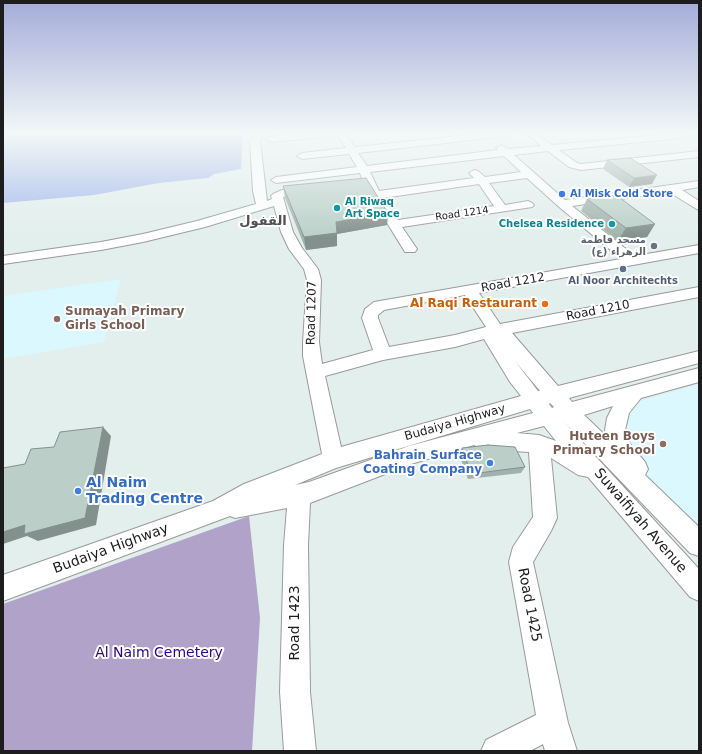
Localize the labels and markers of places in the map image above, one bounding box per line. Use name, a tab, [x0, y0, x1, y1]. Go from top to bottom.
place label: Al Misk Cold Store	[570, 188, 673, 200]
marker: Al Misk Cold Store	[557, 189, 567, 199]
place label: Al Riwaq Art Space	[345, 196, 400, 220]
marker: Al Riwaq Art Space	[332, 203, 342, 213]
place label: Chelsea Residence	[499, 218, 604, 230]
marker: Chelsea Residence	[607, 219, 617, 229]
place label: مسجد فاطمة الزهراء (ع)	[581, 234, 646, 258]
marker: مسجد فاطمة الزهراء (ع)	[649, 241, 659, 251]
marker: Al Noor Architechts	[618, 264, 628, 274]
place label: Al Noor Architechts	[568, 275, 678, 287]
place label: Al Raqi Restaurant	[410, 297, 537, 311]
marker: Al Raqi Restaurant	[540, 299, 550, 309]
place label: Sumayah Primary Girls School	[65, 305, 184, 333]
marker: Sumayah Primary Girls School	[52, 314, 62, 324]
place label: Huteen Boys Primary School	[553, 430, 655, 458]
marker: Huteen Boys Primary School	[658, 439, 668, 449]
place label: Bahrain Surface Coating Company	[363, 449, 482, 477]
marker: Bahrain Surface Coating Company	[485, 458, 495, 468]
place label: Al Naim Trading Centre	[86, 475, 203, 508]
marker: Al Naim Trading Centre	[73, 486, 83, 496]

